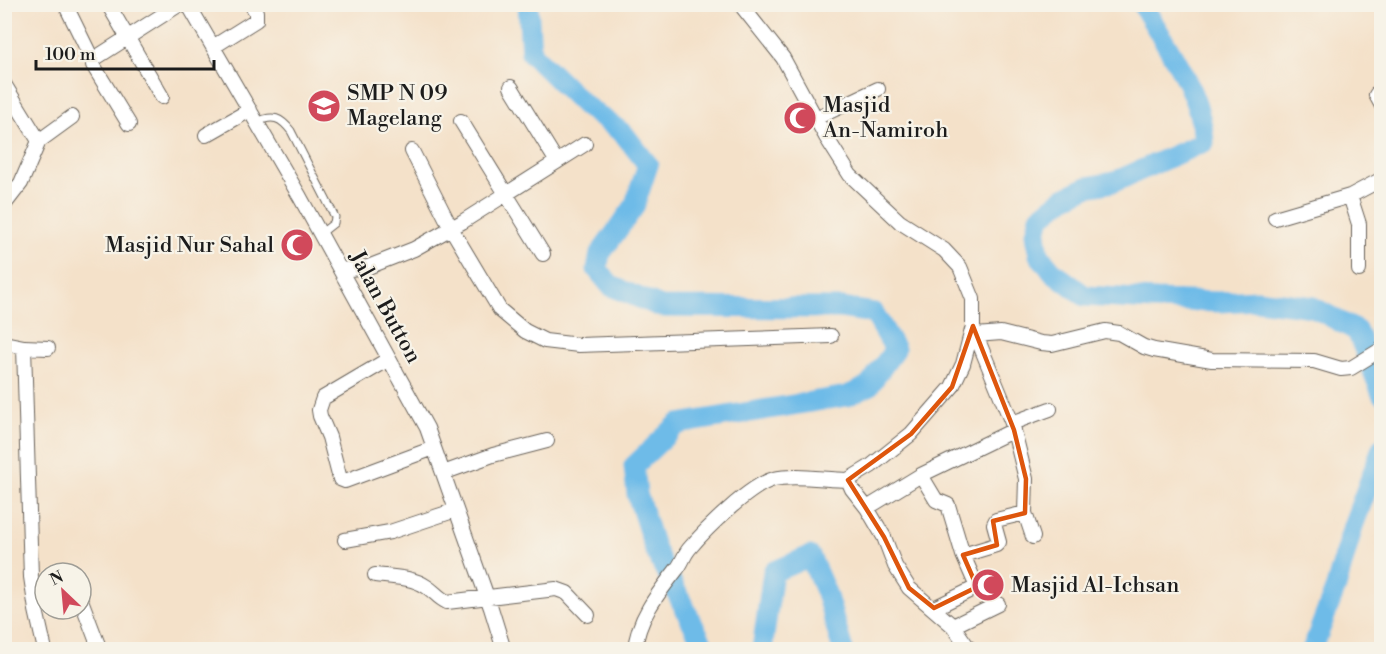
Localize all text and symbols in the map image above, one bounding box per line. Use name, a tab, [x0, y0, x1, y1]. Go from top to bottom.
scale bar	[36, 33, 214, 71]
text: 100 m	[45, 43, 96, 66]
place label: SMP N 09 Magelang	[347, 80, 447, 132]
school or university icon: SMP N 09 Magelang	[306, 88, 342, 124]
place label: Masjid An-Namiroh	[822, 92, 948, 144]
mosque icon: Masjid An-Namiroh	[782, 100, 818, 136]
mosque icon: Masjid Nur Sahal	[279, 227, 315, 263]
place label: Masjid Nur Sahal	[105, 232, 274, 259]
street label: Jalan Button	[343, 245, 427, 368]
north arrow	[33, 561, 93, 621]
text: N	[47, 567, 67, 590]
mosque icon: Masjid Al-Ichsan	[970, 567, 1006, 603]
place label: Masjid Al-Ichsan	[1011, 572, 1179, 599]

